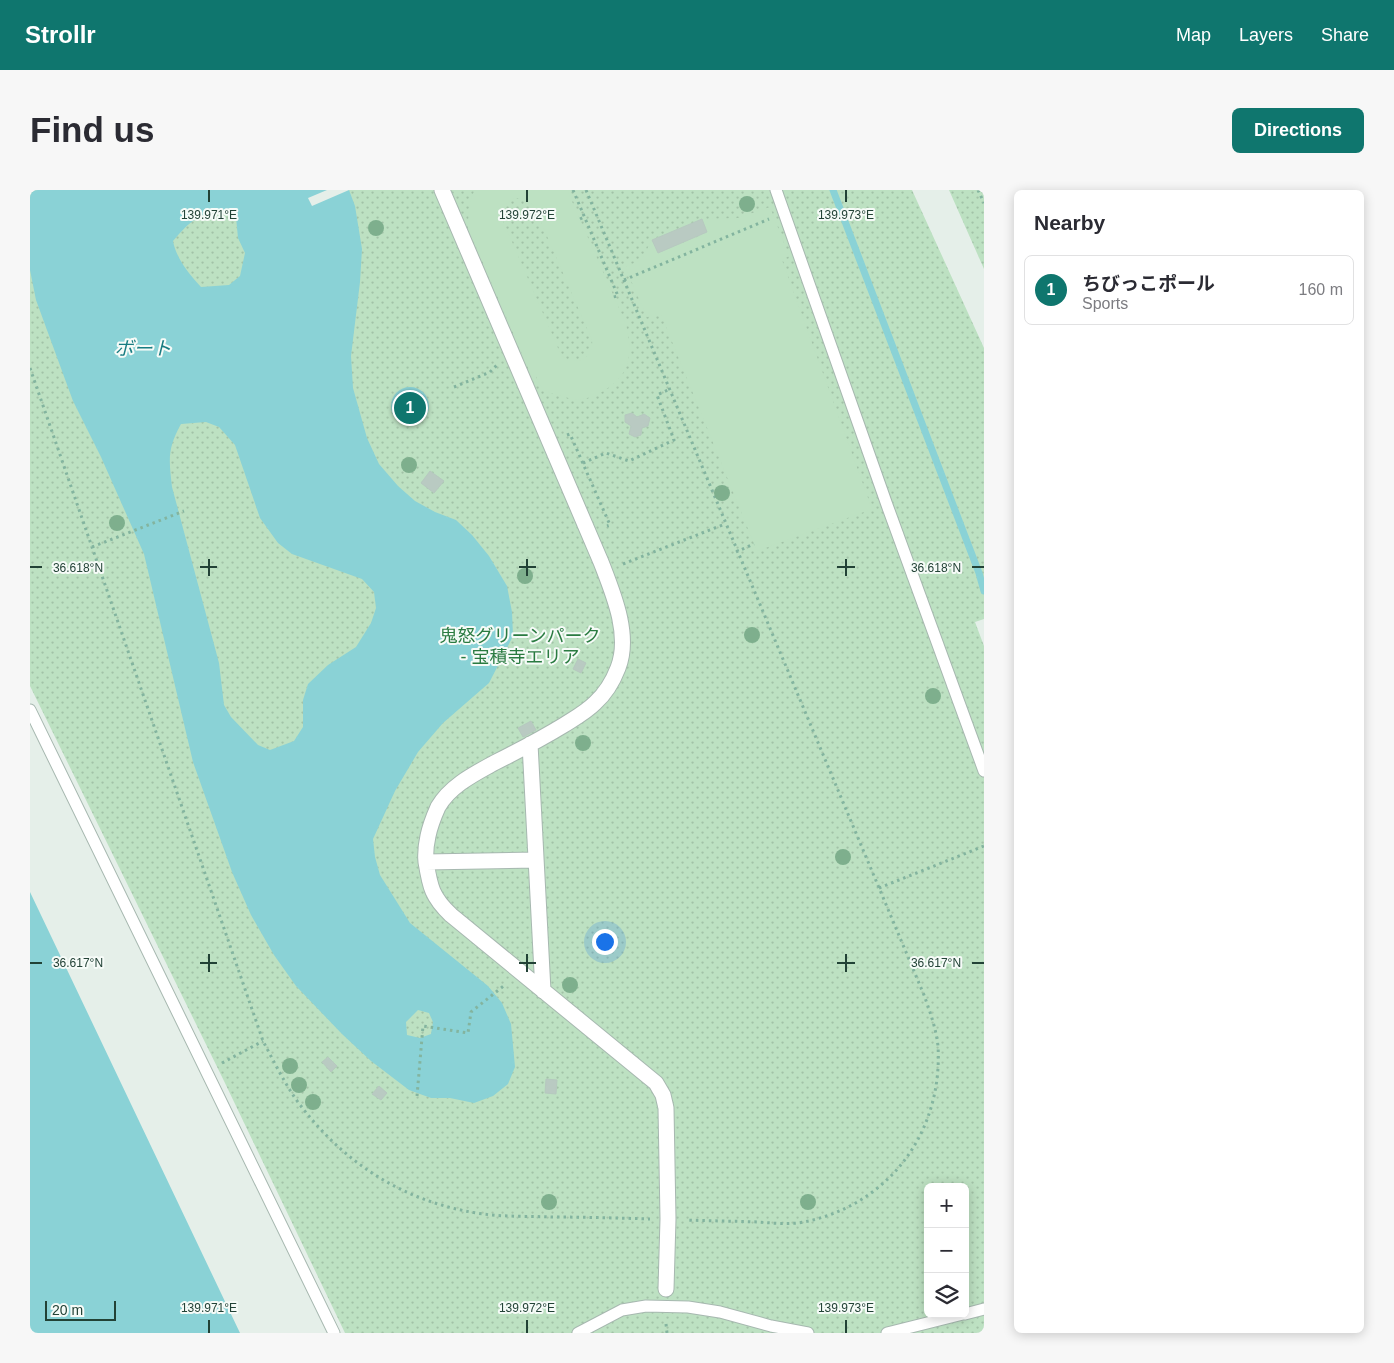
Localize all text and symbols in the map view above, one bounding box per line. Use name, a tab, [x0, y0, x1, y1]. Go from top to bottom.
text: Strollr	[25, 21, 96, 48]
text: Map	[1176, 25, 1211, 45]
text: Layers	[1239, 25, 1293, 45]
text: Share	[1321, 25, 1369, 45]
button: Directions	[1232, 108, 1364, 153]
text: Find us	[30, 110, 154, 149]
text: 139.971°E	[181, 208, 237, 222]
text: 139.972°E	[499, 208, 555, 222]
text: 139.973°E	[818, 208, 874, 222]
text: Nearby	[1034, 211, 1105, 234]
text: ちびっこポール	[1082, 273, 1215, 294]
text: 1	[1047, 281, 1055, 298]
text: 160 m	[1299, 281, 1343, 298]
text: Sports	[1082, 295, 1128, 312]
water label: ボート	[114, 338, 172, 359]
pin: 1	[394, 389, 426, 427]
text: 36.618°N	[53, 561, 103, 575]
text: 36.618°N	[911, 561, 961, 575]
park label: 鬼怒グリーンパーク - 宝積寺エリア	[439, 626, 601, 667]
your location	[592, 929, 618, 955]
text: 36.617°N	[53, 956, 103, 970]
text: 36.617°N	[911, 956, 961, 970]
map controls	[924, 1183, 969, 1318]
button: +	[924, 1183, 969, 1228]
button: −	[924, 1228, 969, 1273]
button: layers	[924, 1273, 969, 1318]
scale bar	[45, 1298, 116, 1321]
text: 139.971°E	[181, 1301, 237, 1315]
text: 139.972°E	[499, 1301, 555, 1315]
text: 139.973°E	[818, 1301, 874, 1315]
text: 20 m	[52, 1302, 83, 1318]

